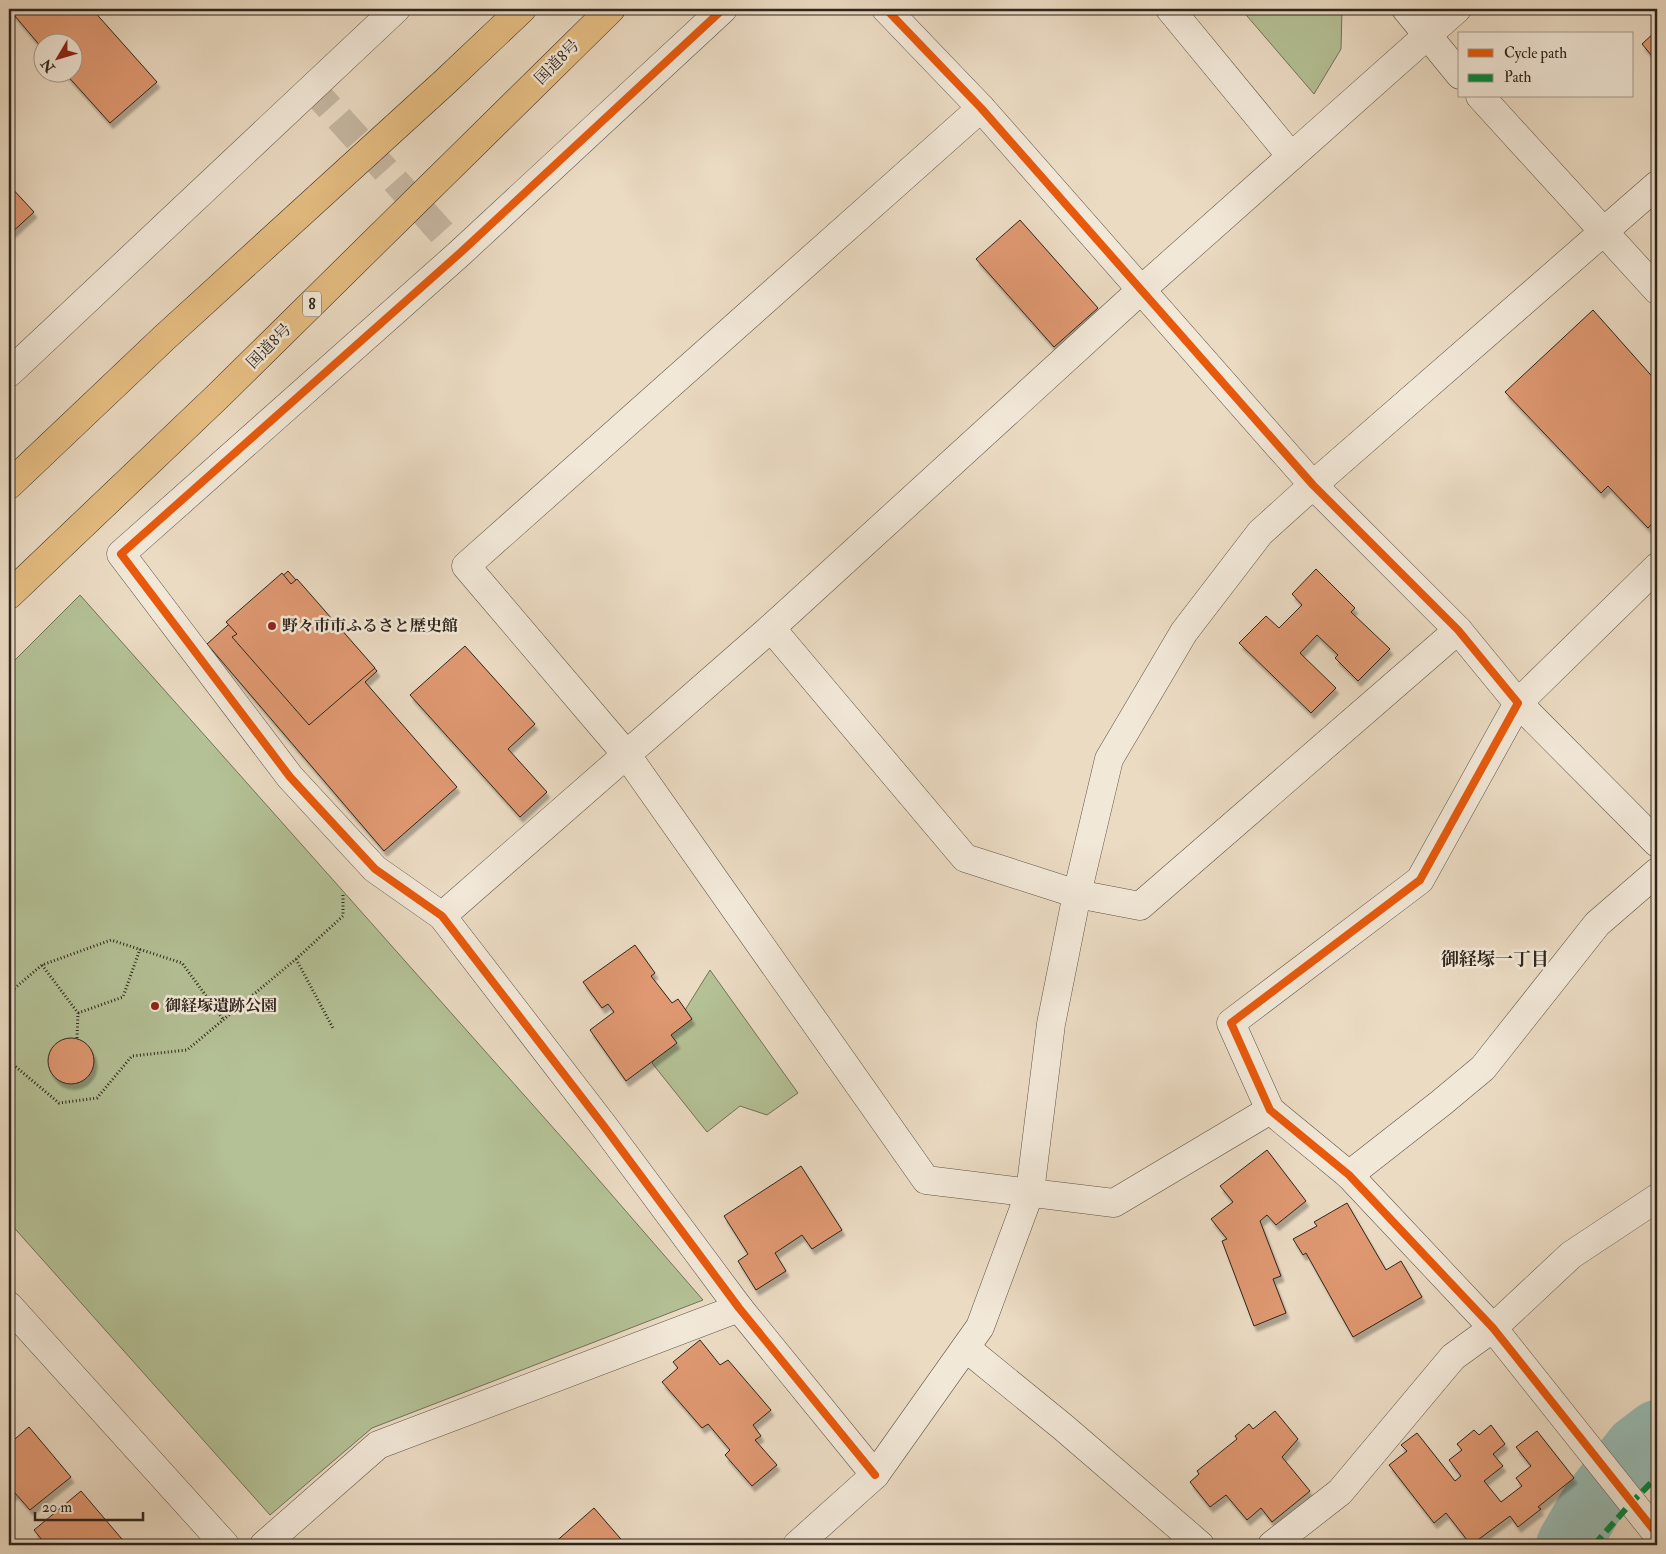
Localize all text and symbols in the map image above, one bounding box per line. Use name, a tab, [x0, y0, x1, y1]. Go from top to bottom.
north arrow	[32, 32, 82, 82]
legend	[1458, 32, 1634, 98]
street label: 国道8号	[530, 35, 584, 89]
text: Cycle path	[1504, 44, 1567, 64]
text: N	[37, 55, 59, 77]
text: Path	[1504, 68, 1531, 87]
road number: 8	[303, 292, 321, 316]
street label: 国道8号	[242, 319, 296, 373]
place label: 野々市市ふるさと歴史館	[282, 616, 458, 636]
marker: 野々市市ふるさと歴史館	[266, 620, 278, 632]
district label: 御経塚一丁目	[1441, 948, 1549, 971]
place label: 御経塚遺跡公園	[165, 996, 277, 1016]
marker: 御経塚遺跡公園	[149, 1000, 161, 1012]
scale bar	[35, 1489, 142, 1521]
text: 20 m	[42, 1498, 72, 1517]

